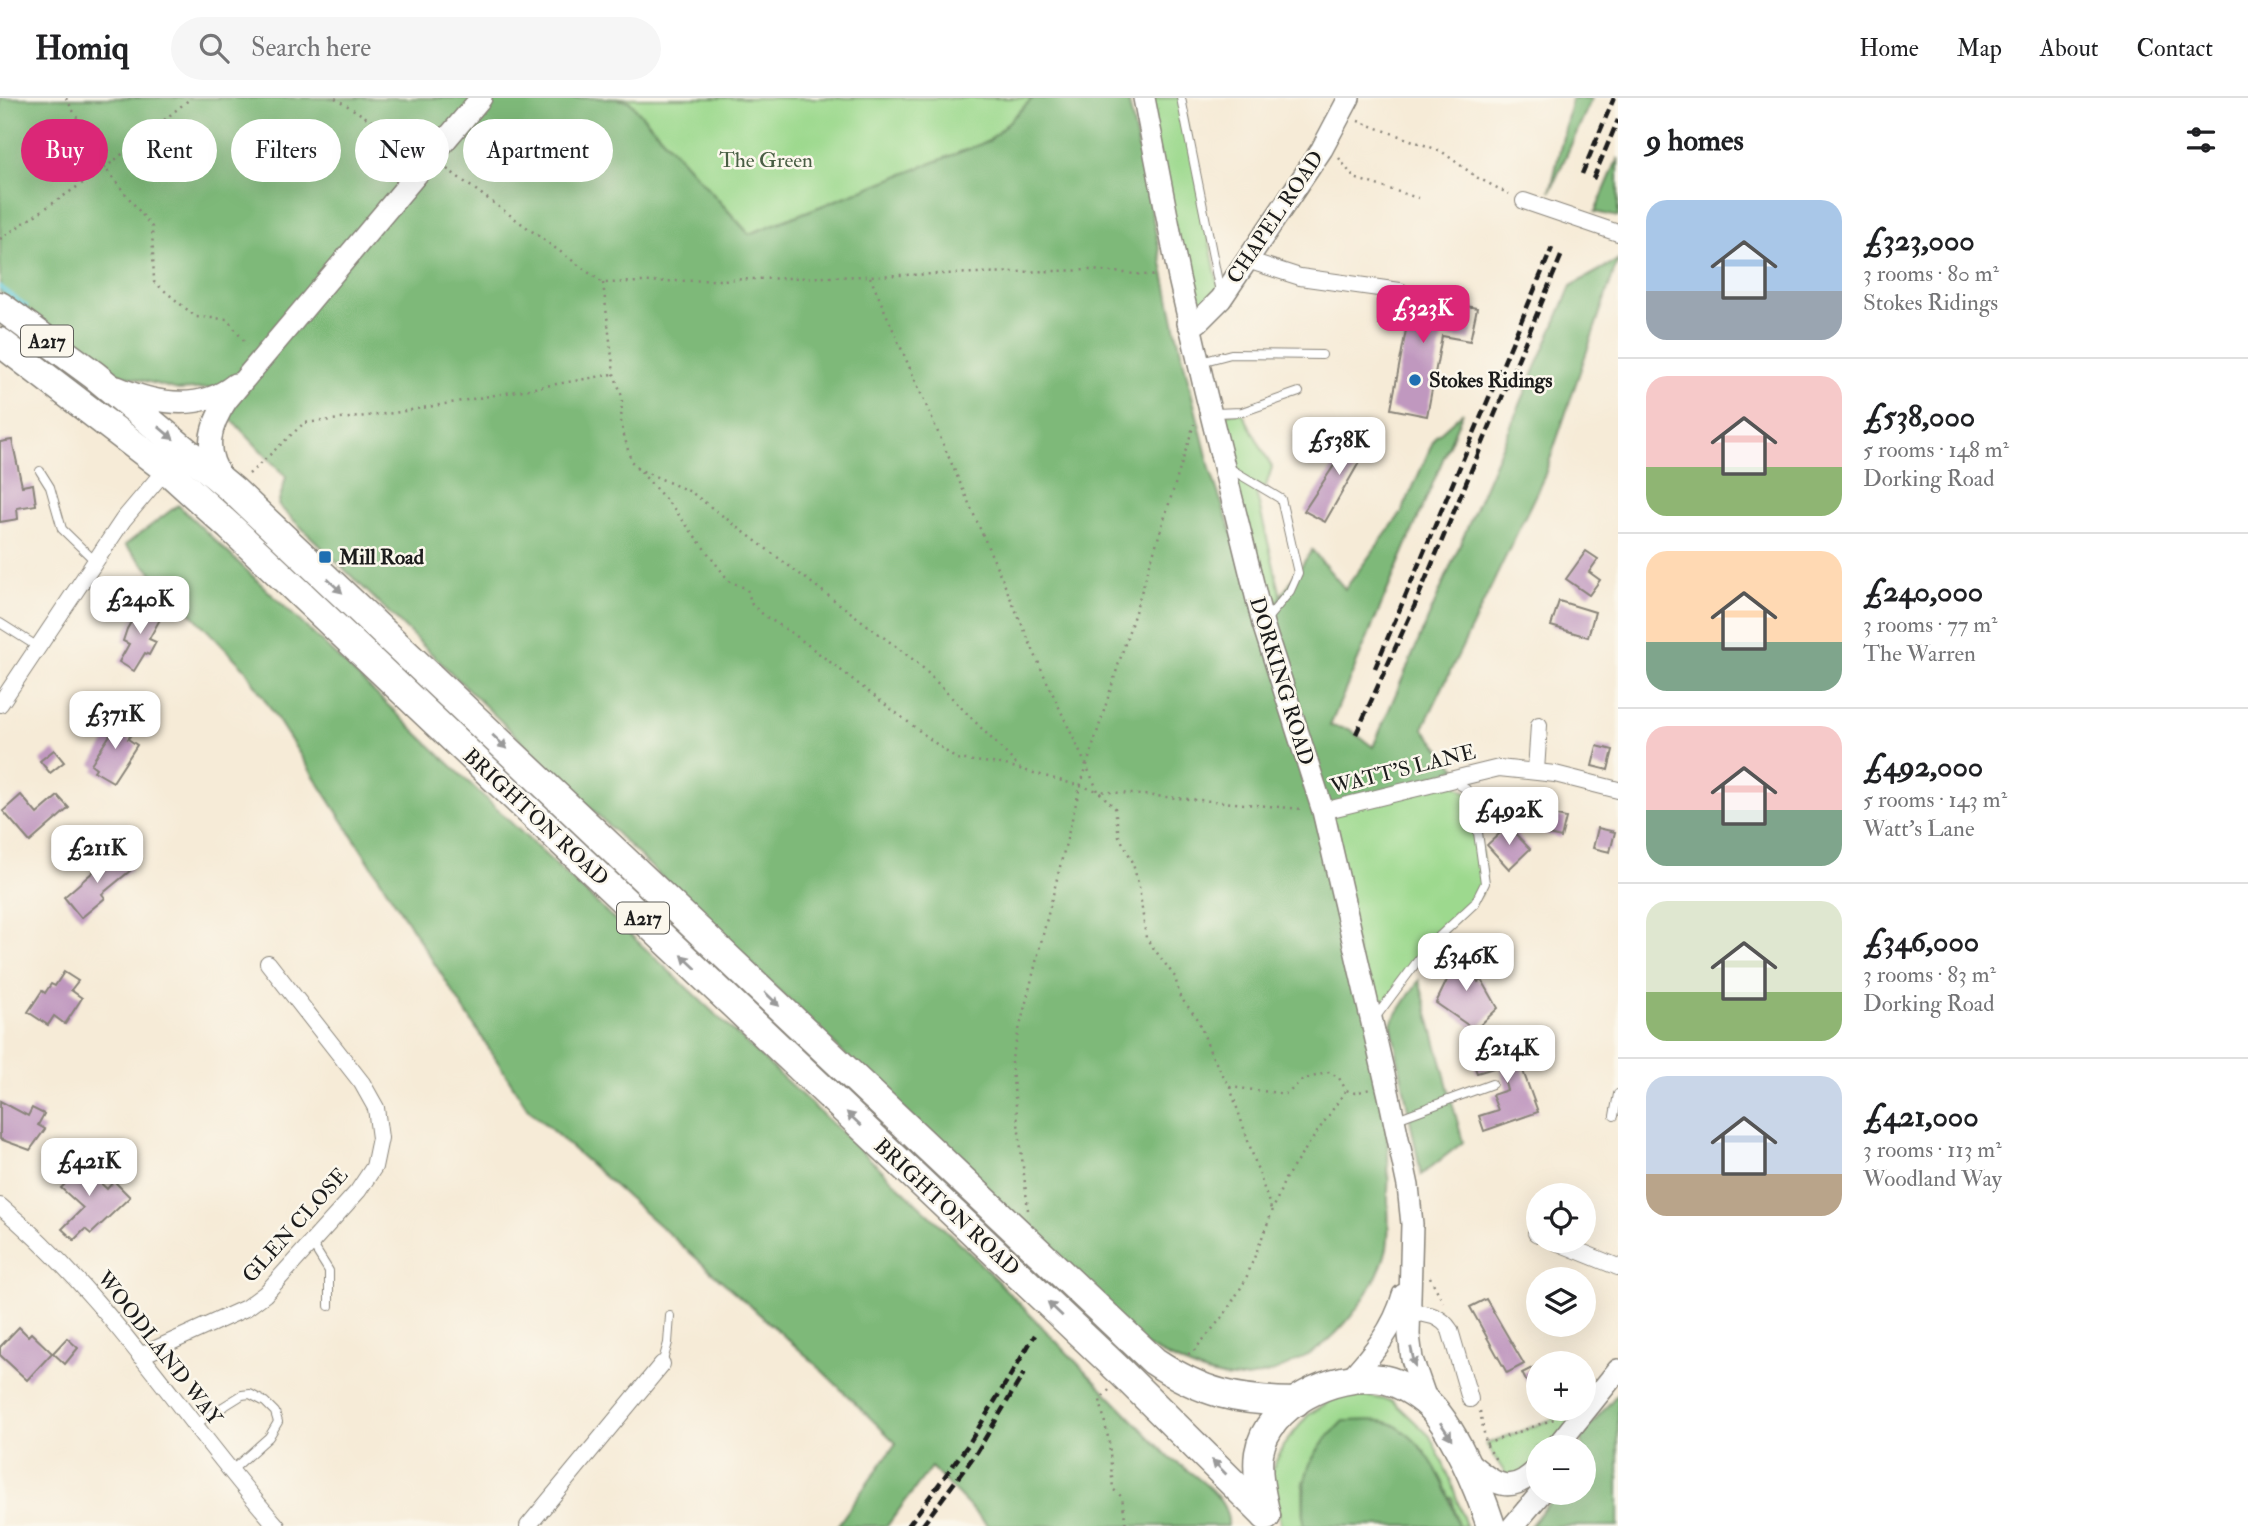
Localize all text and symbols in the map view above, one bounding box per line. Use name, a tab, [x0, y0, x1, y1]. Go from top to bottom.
search box	[171, 17, 661, 80]
text: Homiq	[35, 28, 129, 69]
icon: search	[195, 29, 233, 67]
text: Search here	[251, 32, 371, 64]
text: Home	[1859, 33, 1919, 64]
text: Map	[1957, 33, 2002, 64]
text: About	[2040, 33, 2099, 64]
text: Contact	[2137, 33, 2213, 64]
chip: Buy	[21, 119, 108, 182]
chip: Rent	[122, 119, 217, 182]
chip: Filters	[231, 119, 341, 182]
chip: New	[355, 119, 449, 182]
chip: Apartment	[463, 119, 613, 182]
icon: filters	[2182, 121, 2220, 159]
text: 9 homes	[1646, 122, 1744, 159]
street label: CHAPEL ROAD	[1221, 146, 1330, 289]
park label: The Green	[719, 147, 813, 174]
text: £323,000	[1863, 222, 1975, 259]
icon: home	[1702, 228, 1786, 312]
text: 3 rooms · 80 m²	[1863, 259, 1999, 288]
pin: £323K	[1374, 286, 1472, 345]
text: Stokes Ridings	[1863, 288, 1998, 317]
text: £323K	[1393, 293, 1453, 322]
road number: A217	[21, 326, 73, 356]
place label: Stokes Ridings	[1429, 367, 1552, 394]
marker: Stokes Ridings	[1407, 372, 1423, 388]
text: £538,000	[1863, 398, 1975, 435]
icon: home	[1702, 404, 1786, 488]
pin: £538K	[1290, 418, 1388, 477]
one-way arrow	[158, 425, 175, 440]
text: £538K	[1308, 425, 1370, 454]
text: 5 rooms · 148 m²	[1863, 435, 2009, 464]
text: Dorking Road	[1863, 464, 1995, 493]
place label: Mill Road	[338, 544, 425, 571]
marker: Mill Road	[317, 549, 333, 565]
text: £240,000	[1863, 573, 1983, 610]
pin: £240K	[91, 576, 189, 636]
one-way arrow	[326, 577, 343, 593]
icon: home	[1702, 579, 1786, 663]
text: £240K	[106, 584, 174, 613]
street label: DORKING ROAD	[1243, 594, 1320, 769]
text: 3 rooms · 77 m²	[1863, 610, 1998, 639]
text: The Warren	[1863, 639, 1976, 668]
pin: £371K	[66, 692, 164, 751]
text: £371K	[85, 699, 145, 728]
one-way arrow	[491, 734, 509, 750]
street label: WATT'S LANE	[1327, 738, 1479, 801]
street label: BRIGHTON ROAD	[457, 743, 614, 892]
text: £492,000	[1863, 748, 1983, 785]
icon: home	[1702, 754, 1786, 838]
text: 5 rooms · 143 m²	[1863, 785, 2007, 814]
pin: £492K	[1460, 788, 1558, 847]
text: £492K	[1475, 795, 1543, 824]
text: Watt's Lane	[1863, 814, 1975, 843]
pin: £211K	[48, 826, 146, 885]
text: £211K	[67, 833, 127, 862]
road number: A217	[617, 902, 669, 933]
text: £346,000	[1863, 923, 1979, 960]
icon: home	[1702, 929, 1786, 1013]
pin: £346K	[1417, 934, 1515, 993]
text: £346K	[1434, 941, 1498, 970]
one-way arrow	[681, 955, 698, 971]
text: 3 rooms · 83 m²	[1863, 960, 1996, 989]
text: Dorking Road	[1863, 989, 1995, 1018]
one-way arrow	[763, 991, 780, 1007]
pin: £214K	[1458, 1026, 1556, 1085]
text: £214K	[1475, 1033, 1539, 1062]
text: £421,000	[1863, 1098, 1979, 1135]
icon: home	[1702, 1104, 1786, 1188]
one-way arrow	[845, 1111, 863, 1127]
street label: BRIGHTON ROAD	[868, 1133, 1025, 1282]
text: 3 rooms · 113 m²	[1863, 1135, 2002, 1164]
pin: £421K	[40, 1138, 138, 1198]
text: £421K	[57, 1146, 121, 1175]
street label: GLEN CLOSE	[237, 1162, 354, 1289]
text: Woodland Way	[1863, 1164, 2002, 1193]
map controls	[1526, 1183, 1596, 1505]
button: locate	[1526, 1183, 1596, 1253]
street label: WOODLAND WAY	[90, 1265, 229, 1431]
button: layers	[1526, 1267, 1596, 1337]
one-way arrow	[1047, 1302, 1064, 1318]
one-way arrow	[1408, 1346, 1419, 1368]
button: +	[1526, 1351, 1596, 1421]
one-way arrow	[1440, 1421, 1453, 1441]
button: −	[1526, 1435, 1596, 1505]
one-way arrow	[1211, 1459, 1228, 1475]

